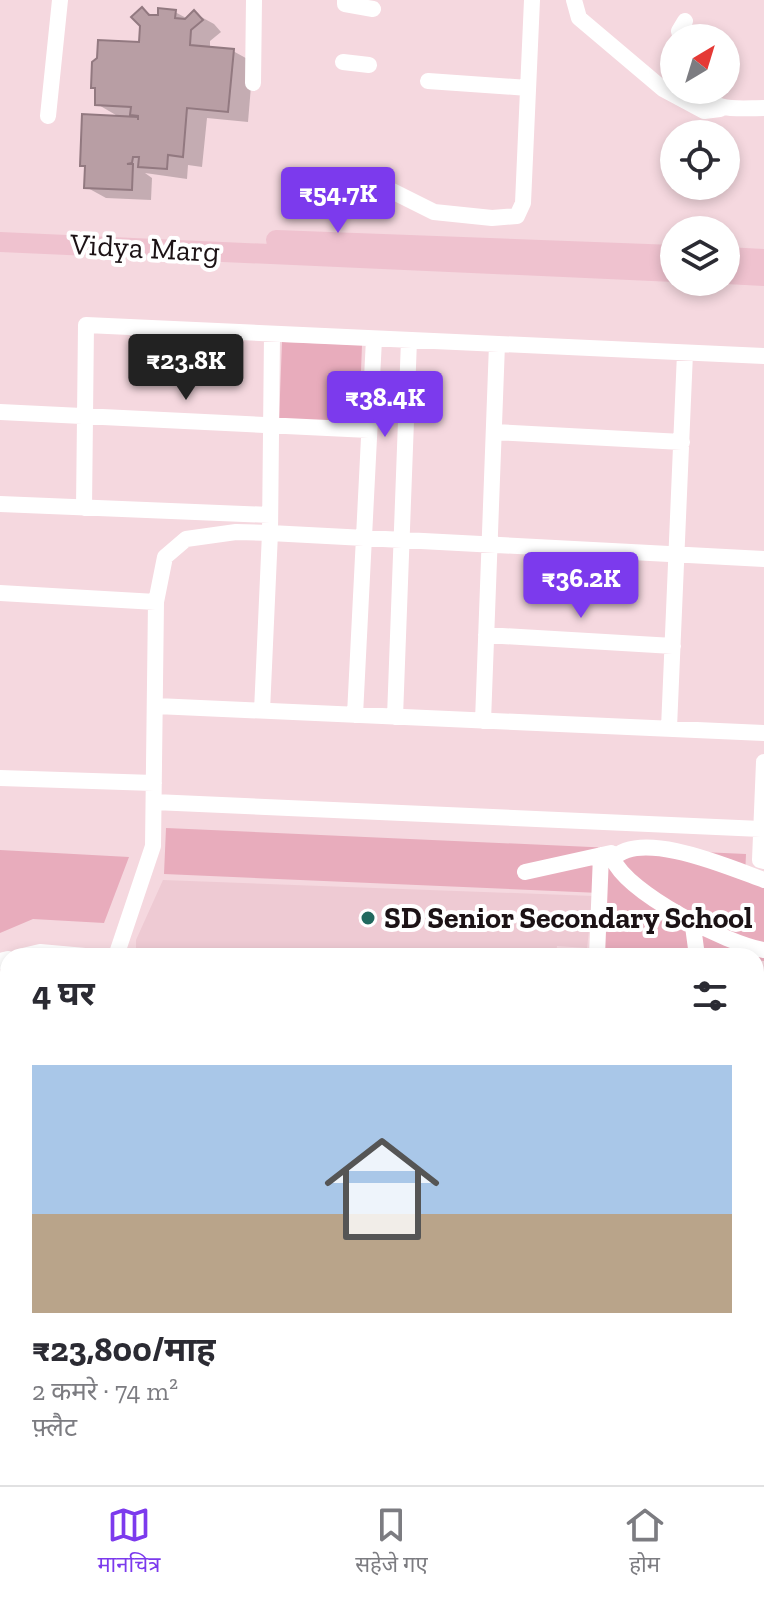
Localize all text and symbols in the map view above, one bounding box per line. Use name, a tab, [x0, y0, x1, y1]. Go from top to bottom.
north arrow	[660, 24, 740, 104]
map controls	[660, 24, 740, 296]
button: locate	[660, 120, 740, 200]
pin: ₹54.7K	[273, 167, 403, 235]
text: ₹54.7K	[299, 177, 377, 209]
button: layers	[660, 216, 740, 296]
street label: Vidya Marg	[68, 226, 221, 270]
pin: ₹23.8K	[121, 334, 251, 402]
text: ₹23.8K	[146, 344, 226, 376]
pin: ₹38.4K	[320, 371, 450, 439]
text: ₹38.4K	[345, 381, 425, 413]
pin: ₹36.2K	[516, 552, 646, 620]
text: ₹36.2K	[541, 562, 621, 594]
place label: SD Senior Secondary School	[384, 900, 753, 936]
marker: SD Senior Secondary School	[359, 909, 377, 927]
text: 4 घर	[32, 973, 95, 1014]
icon: filters	[688, 974, 732, 1018]
icon: home	[310, 1117, 454, 1261]
text: ₹23,800/माह	[32, 1329, 216, 1370]
text: 2 कमरे · 74 m²	[32, 1375, 178, 1407]
text: फ़्लैट	[32, 1411, 77, 1443]
tab: मानचित्र	[97, 1503, 160, 1581]
tab: सहेजे गए	[355, 1503, 428, 1581]
tab: होम	[623, 1503, 667, 1581]

